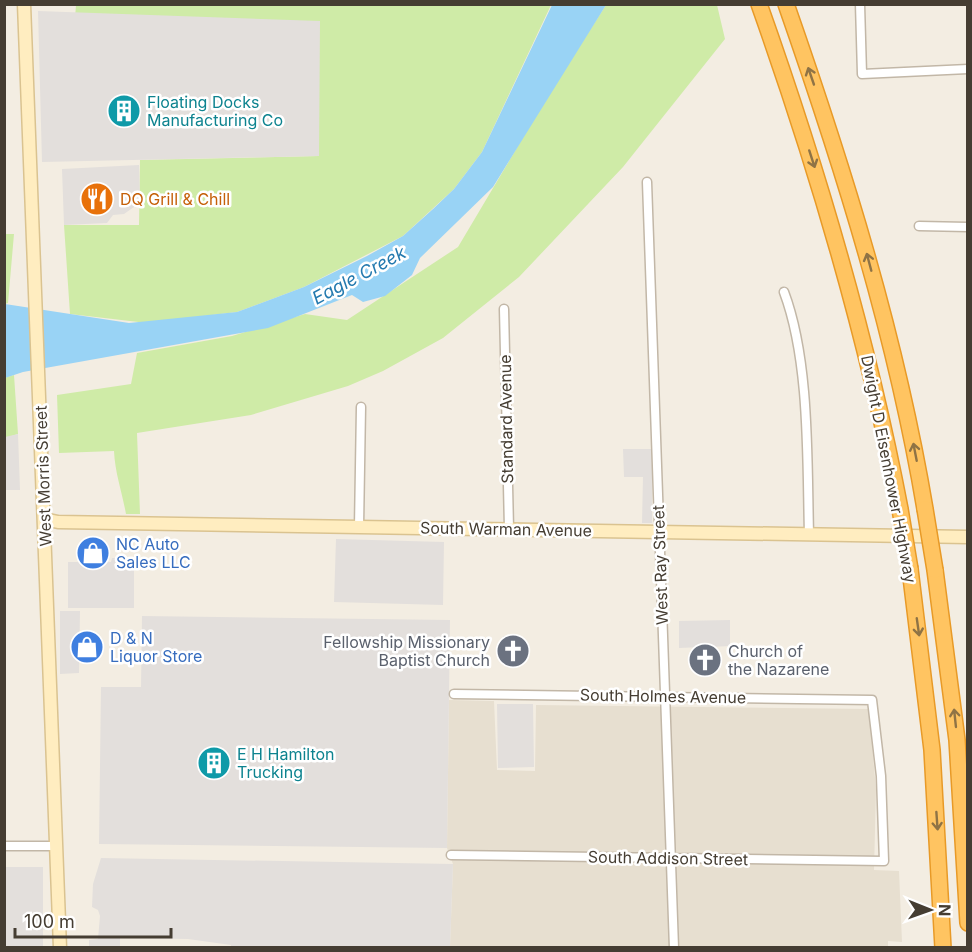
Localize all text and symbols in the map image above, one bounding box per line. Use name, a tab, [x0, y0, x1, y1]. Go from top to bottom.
one-way arrow	[804, 67, 815, 86]
place label: Floating Docks Manufacturing Co	[147, 92, 283, 130]
building icon: Floating Docks Manufacturing Co	[106, 93, 142, 129]
one-way arrow	[807, 149, 818, 168]
restaurant icon: DQ Grill & Chill	[79, 181, 115, 217]
place label: DQ Grill & Chill	[120, 189, 230, 209]
water label: Eagle Creek	[309, 241, 410, 308]
one-way arrow	[863, 253, 874, 272]
street label: Dwight D Eisenhower Highway	[857, 353, 921, 585]
street label: Standard Avenue	[495, 354, 517, 484]
street label: West Morris Street	[31, 405, 55, 547]
one-way arrow	[909, 442, 920, 462]
street label: West Ray Street	[648, 505, 672, 625]
street label: South Warman Avenue	[420, 518, 592, 540]
place label: NC Auto Sales LLC	[116, 534, 191, 572]
shop icon: NC Auto Sales LLC	[75, 535, 111, 571]
one-way arrow	[913, 617, 924, 637]
place label: D & N Liquor Store	[110, 628, 202, 666]
shop icon: D & N Liquor Store	[69, 629, 105, 665]
place label: Fellowship Missionary Baptist Church	[323, 632, 490, 670]
church icon: Fellowship Missionary Baptist Church	[495, 633, 531, 669]
place label: Church of the Nazarene	[728, 641, 829, 679]
church icon: Church of the Nazarene	[687, 642, 723, 678]
street label: South Holmes Avenue	[580, 685, 746, 707]
one-way arrow	[949, 708, 960, 728]
place label: E H Hamilton Trucking	[237, 744, 335, 782]
building icon: E H Hamilton Trucking	[196, 745, 232, 781]
one-way arrow	[932, 811, 943, 831]
street label: South Addison Street	[588, 847, 748, 869]
north arrow	[900, 880, 960, 940]
scale bar	[15, 901, 171, 939]
text: N	[935, 904, 955, 917]
text: 100 m	[24, 911, 75, 932]

